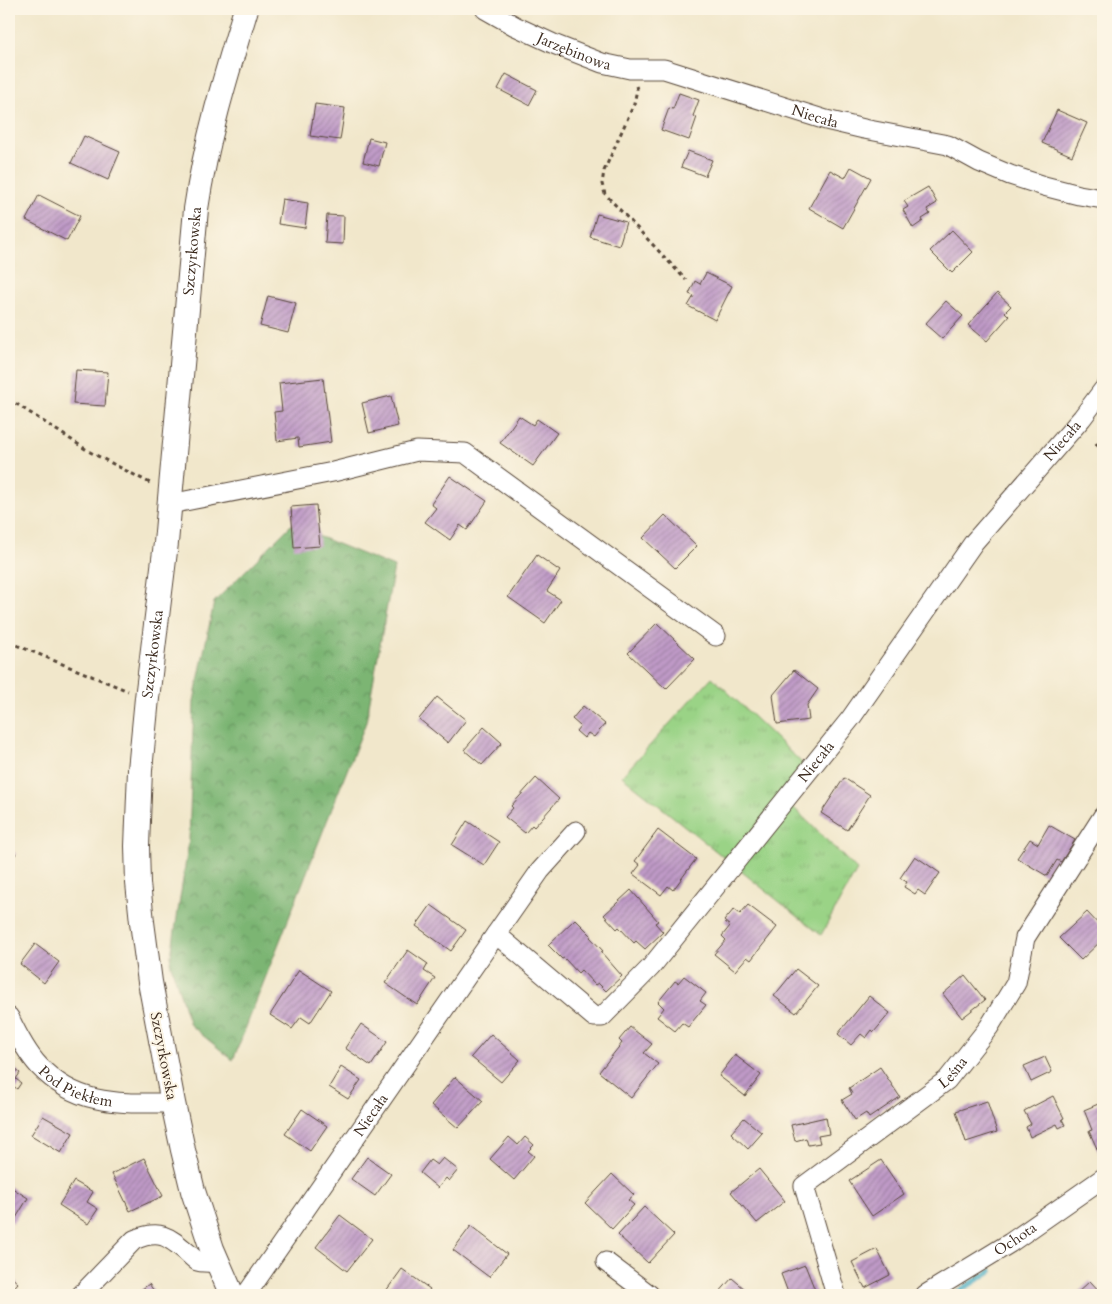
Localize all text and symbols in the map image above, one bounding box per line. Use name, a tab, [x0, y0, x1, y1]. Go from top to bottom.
street label: Jarzębinowa	[532, 27, 613, 75]
street label: Niecała	[789, 100, 841, 133]
street label: Szczyrkowska	[178, 205, 206, 296]
street label: Niecała	[1039, 416, 1086, 465]
street label: Szczyrkowska	[137, 608, 168, 699]
street label: Niecała	[793, 736, 839, 786]
street label: Szczyrkowska	[146, 1010, 182, 1102]
street label: Leśna	[934, 1052, 972, 1093]
street label: Pod Piekłem	[34, 1061, 114, 1112]
street label: Niecała	[349, 1089, 393, 1140]
street label: Ochota	[990, 1217, 1041, 1261]

